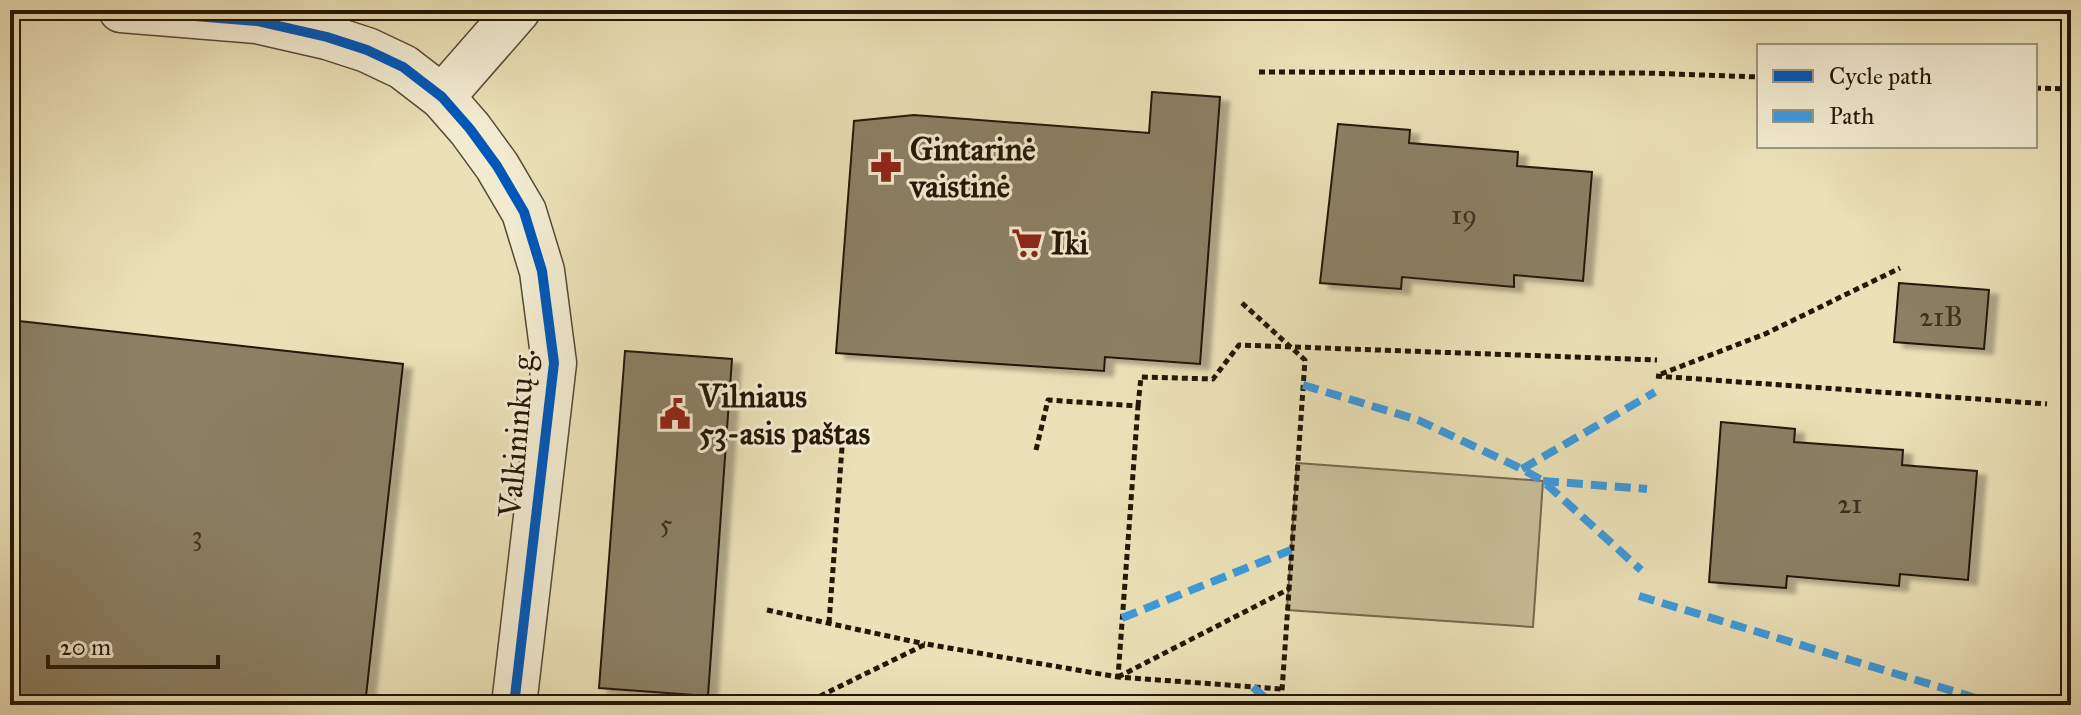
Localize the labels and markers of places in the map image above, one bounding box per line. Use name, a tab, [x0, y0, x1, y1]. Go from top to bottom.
place label: Gintarinė vaistinė	[909, 130, 1036, 206]
pharmacy icon: Gintarinė vaistinė	[869, 150, 903, 184]
place label: Iki	[1051, 224, 1089, 263]
supermarket icon: Iki	[1010, 226, 1044, 260]
place label: Vilniaus 53-asis paštas	[698, 377, 870, 453]
public building icon: Vilniaus 53-asis paštas	[658, 397, 692, 431]

